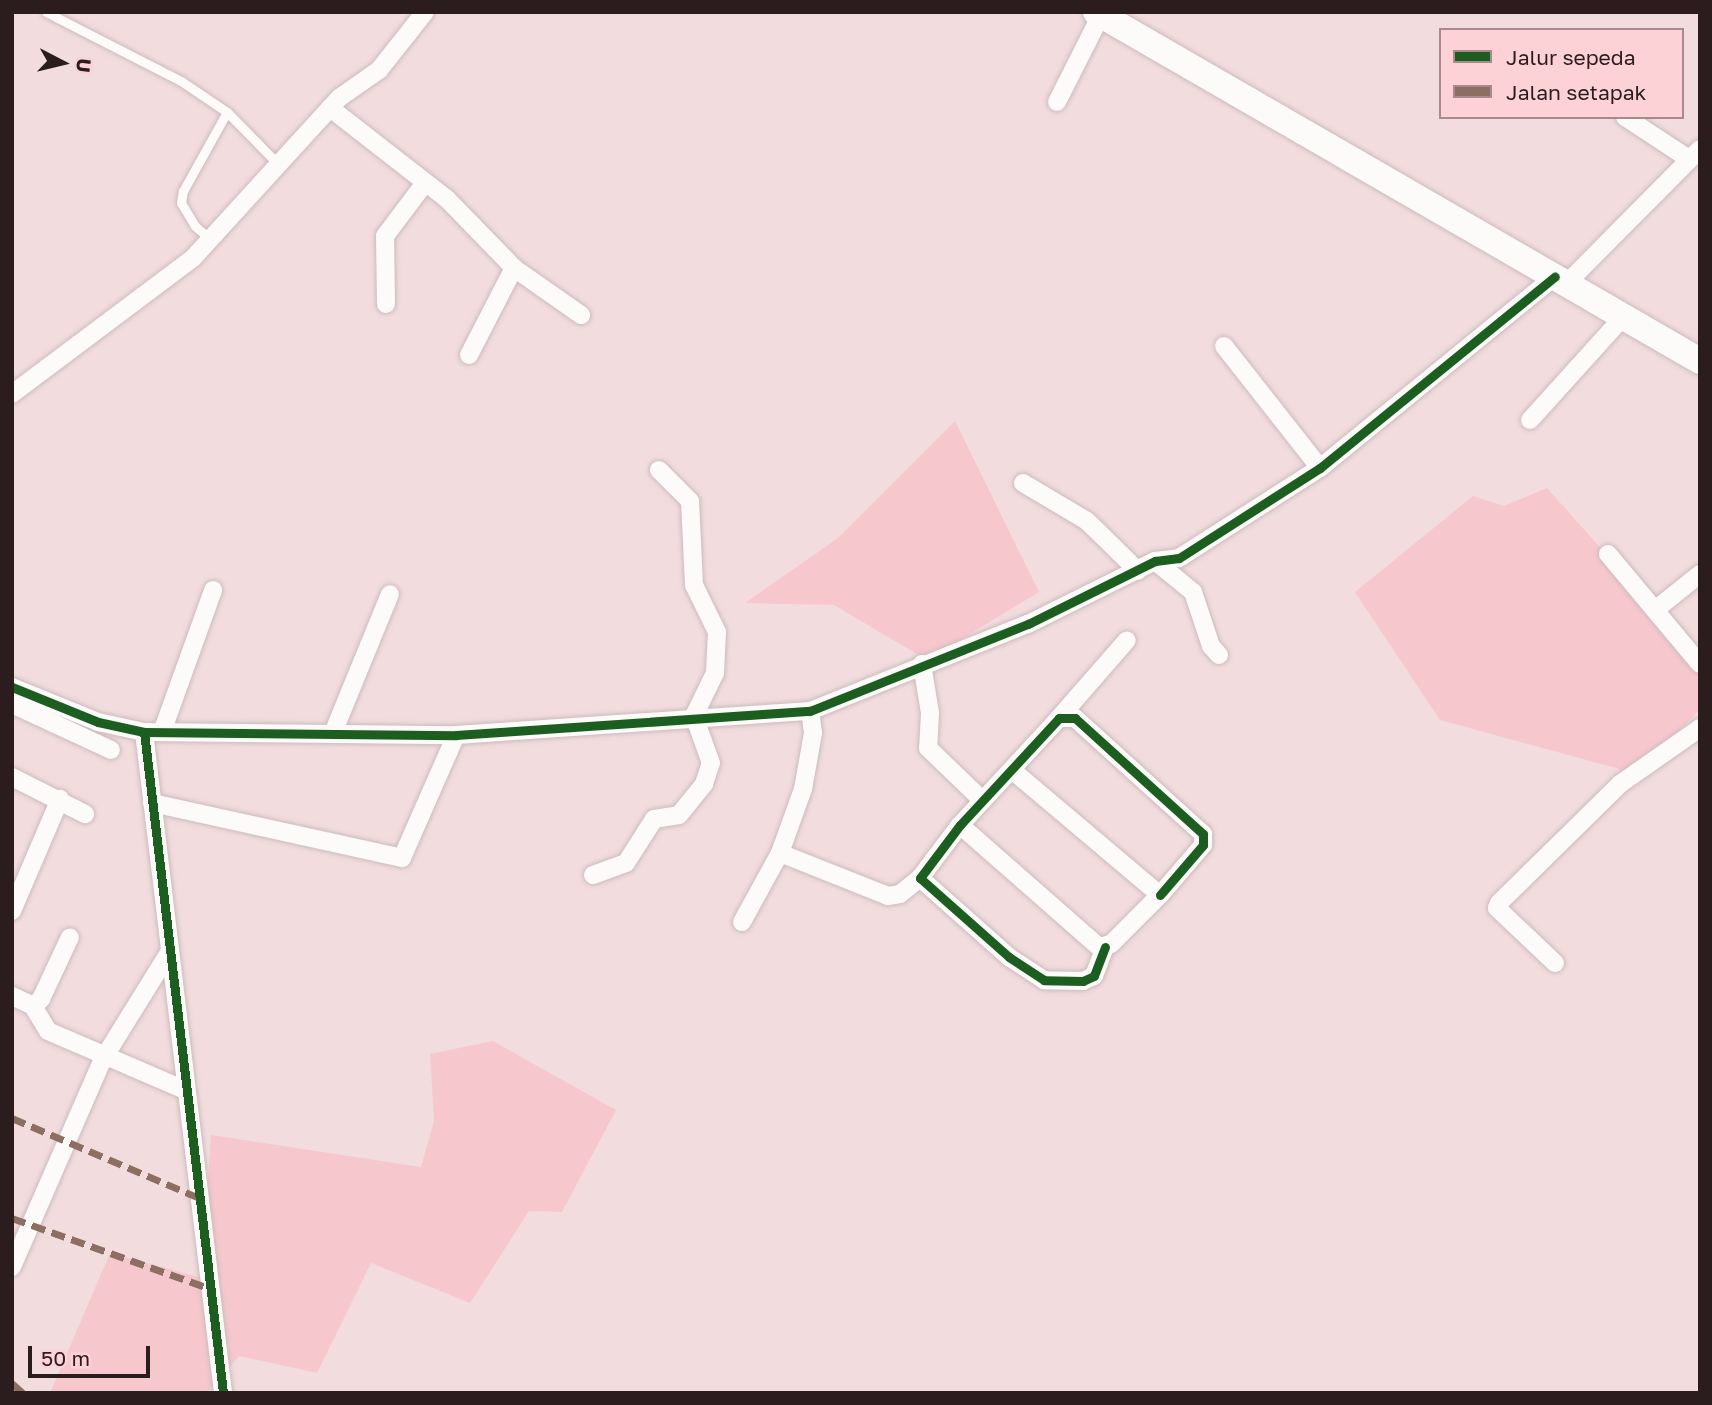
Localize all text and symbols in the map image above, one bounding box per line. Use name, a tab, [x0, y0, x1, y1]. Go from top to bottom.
north arrow	[28, 28, 98, 98]
legend	[1439, 28, 1684, 119]
text: Jalur sepeda	[1506, 44, 1636, 70]
text: U	[72, 57, 97, 74]
text: Jalan setapak	[1506, 79, 1647, 105]
scale bar	[32, 1332, 154, 1376]
text: 50 m	[41, 1345, 90, 1371]

